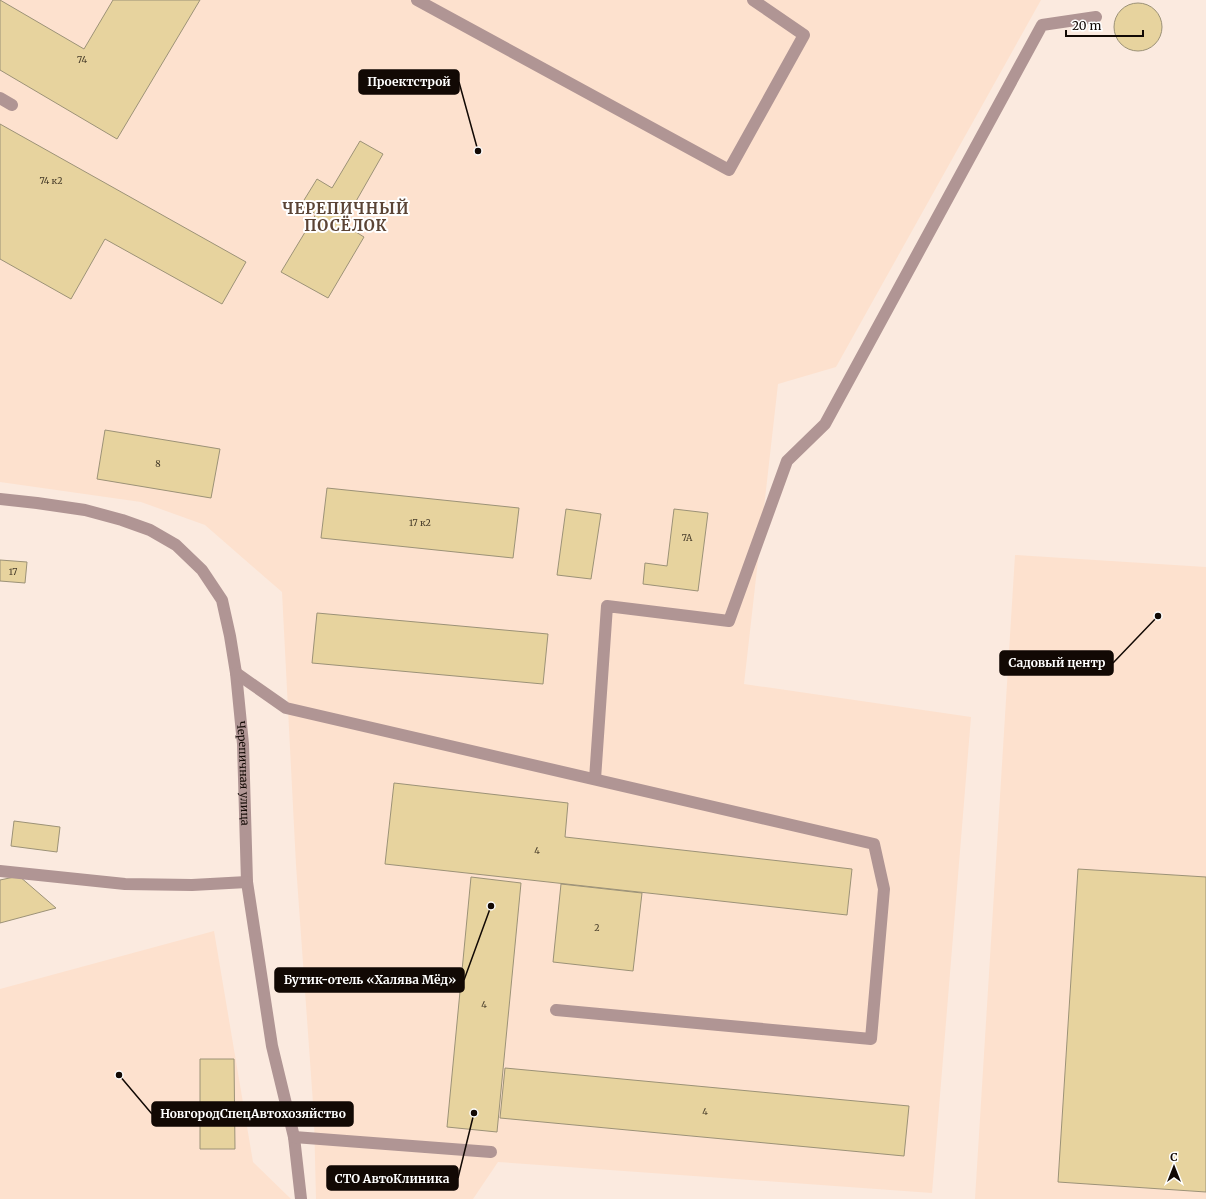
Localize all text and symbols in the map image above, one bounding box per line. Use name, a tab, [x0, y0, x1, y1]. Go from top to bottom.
scale bar	[1066, 12, 1143, 38]
text: 20 m	[1072, 18, 1101, 33]
house number: 74	[77, 54, 87, 65]
callout: Проектстрой	[359, 70, 459, 94]
text: Проектстрой	[367, 74, 451, 89]
house number: 74 к2	[39, 175, 63, 186]
district label: ЧЕРЕПИЧНЫЙ ПОСЁЛОК	[282, 198, 410, 235]
house number: 8	[155, 458, 161, 469]
house number: 17 к2	[409, 517, 431, 528]
house number: 7А	[682, 532, 693, 543]
house number: 17	[9, 566, 17, 577]
callout: Садовый центр	[1000, 651, 1113, 675]
text: Садовый центр	[1009, 655, 1106, 670]
street label: Черепичная улица	[234, 721, 252, 826]
house number: 4	[534, 845, 540, 856]
house number: 2	[594, 922, 600, 933]
callout: Бутик-отель «Халява Мёд»	[275, 968, 464, 992]
text: Бутик-отель «Халява Мёд»	[284, 972, 456, 987]
house number: 4	[481, 999, 487, 1010]
callout: НовгородСпецАвтохозяйство	[152, 1102, 353, 1126]
text: НовгородСпецАвтохозяйство	[160, 1106, 346, 1121]
house number: 4	[702, 1106, 708, 1117]
north arrow	[1154, 1147, 1194, 1187]
text: С	[1170, 1150, 1178, 1164]
callout: СТО АвтоКлиника	[327, 1166, 458, 1190]
text: СТО АвтоКлиника	[335, 1171, 450, 1186]

